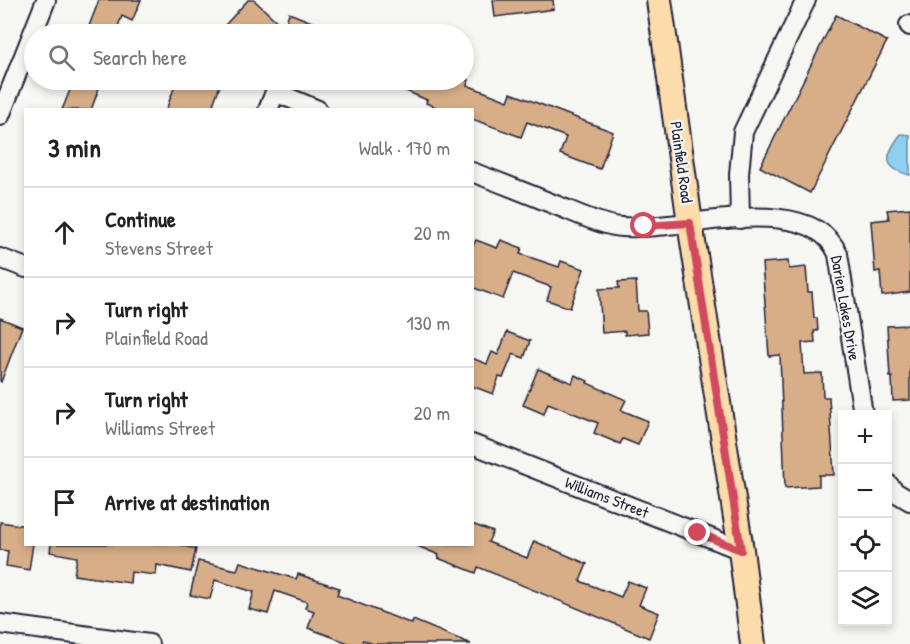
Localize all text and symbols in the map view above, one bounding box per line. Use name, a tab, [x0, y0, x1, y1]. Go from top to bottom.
search box	[24, 24, 474, 90]
icon: search	[45, 41, 78, 74]
text: Search here	[93, 42, 187, 72]
street label: Plainfield Road	[665, 120, 699, 204]
text: 3 min	[48, 130, 101, 165]
text: Walk · 170 m	[359, 134, 450, 161]
text: Continue	[105, 204, 176, 234]
route start	[630, 212, 656, 238]
icon: ahead	[48, 216, 81, 249]
text: 20 m	[413, 219, 450, 246]
text: Stevens Street	[105, 234, 213, 261]
street label: Darien Lakes Drive	[826, 254, 866, 363]
text: Turn right	[105, 294, 188, 324]
icon: right	[48, 306, 81, 339]
text: 130 m	[407, 309, 450, 336]
text: Plainfield Road	[105, 324, 208, 351]
text: Turn right	[105, 384, 188, 414]
icon: right	[48, 396, 81, 429]
text: 20 m	[413, 399, 450, 426]
map controls	[838, 410, 892, 626]
button: +	[838, 410, 892, 464]
text: Williams Street	[105, 414, 215, 441]
button: −	[838, 464, 892, 518]
street label: Williams Street	[562, 471, 653, 523]
icon: arrive	[48, 486, 81, 519]
text: Arrive at destination	[105, 487, 270, 517]
button: locate	[838, 518, 892, 572]
route end	[684, 519, 710, 545]
button: layers	[838, 572, 892, 626]

